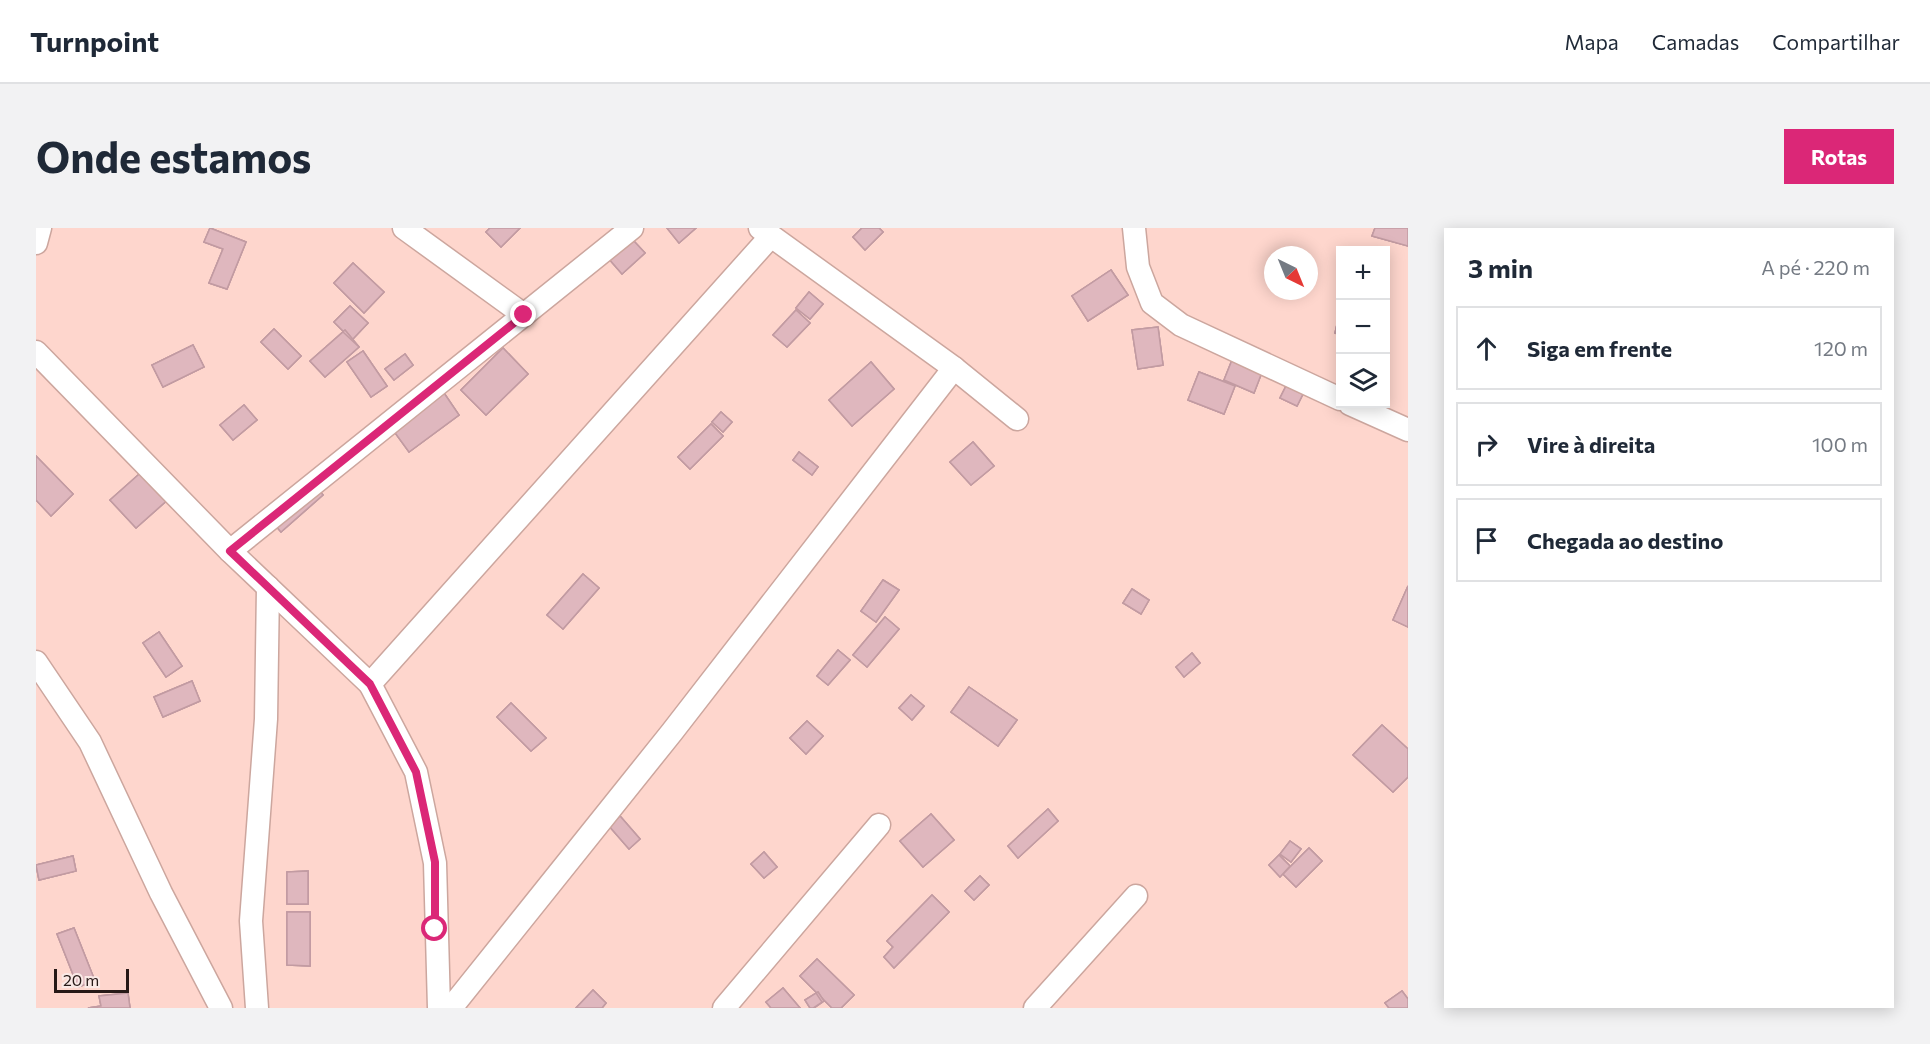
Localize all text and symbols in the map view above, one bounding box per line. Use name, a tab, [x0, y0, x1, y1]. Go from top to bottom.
text: Turnpoint	[30, 24, 159, 58]
text: Mapa	[1565, 29, 1619, 54]
text: Camadas	[1652, 29, 1739, 54]
text: Compartilhar	[1772, 29, 1900, 54]
button: Rotas	[1784, 129, 1894, 184]
text: Onde estamos	[36, 130, 311, 182]
north arrow	[1264, 246, 1318, 300]
map controls	[1336, 246, 1390, 408]
button: +	[1336, 246, 1390, 300]
text: 3 min	[1468, 252, 1533, 283]
text: A pé · 220 m	[1761, 255, 1870, 279]
button: −	[1336, 300, 1390, 354]
route end	[510, 301, 536, 327]
icon: ahead	[1470, 332, 1503, 365]
text: Siga em frente	[1527, 335, 1672, 362]
text: 120 m	[1814, 336, 1868, 360]
button: layers	[1336, 354, 1390, 408]
icon: right	[1470, 428, 1503, 461]
text: Vire à direita	[1527, 431, 1655, 458]
text: 100 m	[1812, 432, 1868, 456]
icon: arrive	[1470, 524, 1503, 557]
text: Chegada ao destino	[1527, 527, 1723, 554]
route start	[421, 915, 447, 941]
scale bar	[54, 966, 129, 994]
text: 20 m	[63, 970, 99, 989]

